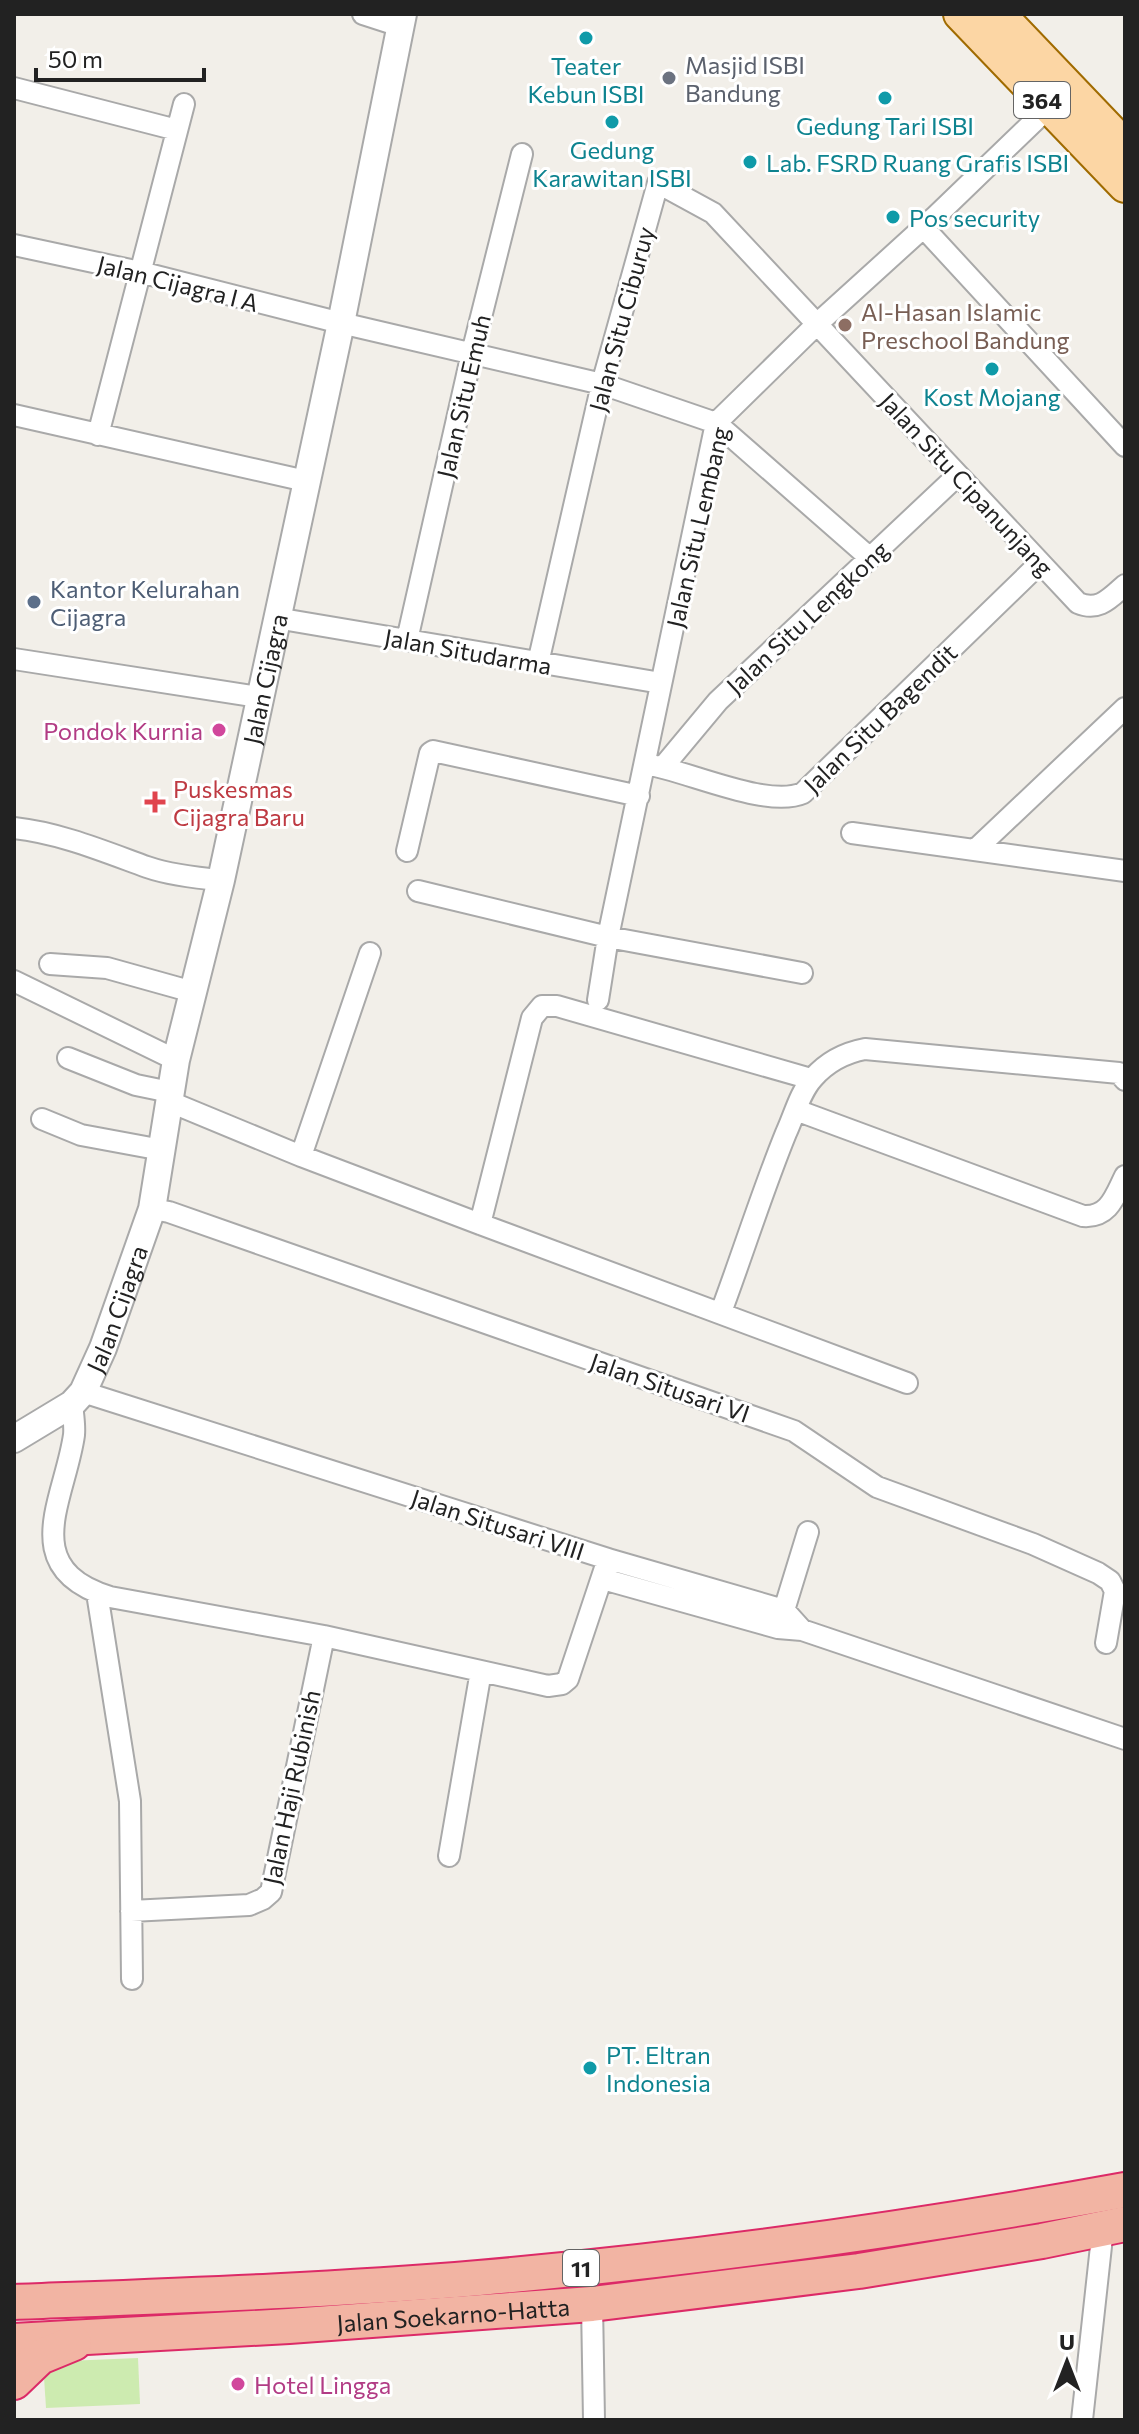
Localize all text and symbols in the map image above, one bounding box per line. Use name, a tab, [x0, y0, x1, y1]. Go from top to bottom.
marker: Teater Kebun ISBI	[577, 29, 595, 47]
scale bar	[36, 32, 204, 82]
text: 50 m	[48, 44, 103, 73]
place label: Masjid ISBI Bandung	[685, 50, 805, 107]
place label: Teater Kebun ISBI	[528, 51, 644, 108]
marker: Masjid ISBI Bandung	[660, 69, 678, 87]
road number: 364	[1014, 82, 1070, 118]
marker: Gedung Tari ISBI	[876, 89, 894, 107]
place label: Gedung Tari ISBI	[796, 111, 974, 140]
marker: Gedung Karawitan ISBI	[603, 113, 621, 131]
place label: Gedung Karawitan ISBI	[532, 135, 692, 192]
place label: Lab. FSRD Ruang Grafis ISBI	[766, 148, 1069, 177]
marker: Lab. FSRD Ruang Grafis ISBI	[741, 153, 759, 171]
place label: Pos security	[909, 203, 1040, 232]
marker: Pos security	[884, 208, 902, 226]
street label: Jalan Situ Ciburuy	[582, 223, 660, 415]
street label: Jalan Cijagra I A	[94, 249, 262, 317]
place label: Al-Hasan Islamic Preschool Bandung	[861, 297, 1070, 354]
street label: Jalan Situ Emuh	[430, 311, 496, 481]
marker: Al-Hasan Islamic Preschool Bandung	[836, 316, 854, 334]
marker: Kost Mojang	[983, 360, 1001, 378]
place label: Kost Mojang	[923, 382, 1061, 411]
street label: Jalan Situ Cipanunjang	[874, 386, 1060, 582]
street label: Jalan Situ Lembang	[660, 424, 734, 630]
street label: Jalan Situ Lengkong	[720, 534, 894, 700]
place label: Kantor Kelurahan Cijagra	[50, 574, 240, 631]
marker: Kantor Kelurahan Cijagra	[25, 593, 43, 611]
street label: Jalan Cijagra	[236, 611, 293, 747]
street label: Jalan Situdarma	[382, 622, 554, 680]
street label: Jalan Situ Bagendit	[797, 637, 963, 798]
place label: Pondok Kurnia	[43, 716, 203, 745]
marker: Pondok Kurnia	[210, 721, 228, 739]
place label: Puskesmas Cijagra Baru	[173, 774, 305, 831]
marker: Puskesmas Cijagra Baru	[144, 791, 166, 813]
street label: Jalan Cijagra	[80, 1241, 153, 1377]
street label: Jalan Situsari VI	[586, 1346, 754, 1428]
street label: Jalan Situsari VIII	[408, 1482, 588, 1566]
street label: Jalan Haji Rubinish	[256, 1687, 326, 1887]
place label: PT. Eltran Indonesia	[606, 2040, 711, 2097]
marker: PT. Eltran Indonesia	[581, 2059, 599, 2077]
road number: 11	[563, 2250, 599, 2286]
street label: Jalan Soekarno-Hatta	[335, 2291, 571, 2337]
north arrow	[1027, 2322, 1107, 2402]
text: U	[1059, 2328, 1075, 2355]
place label: Hotel Lingga	[254, 2370, 391, 2399]
marker: Hotel Lingga	[229, 2375, 247, 2393]

